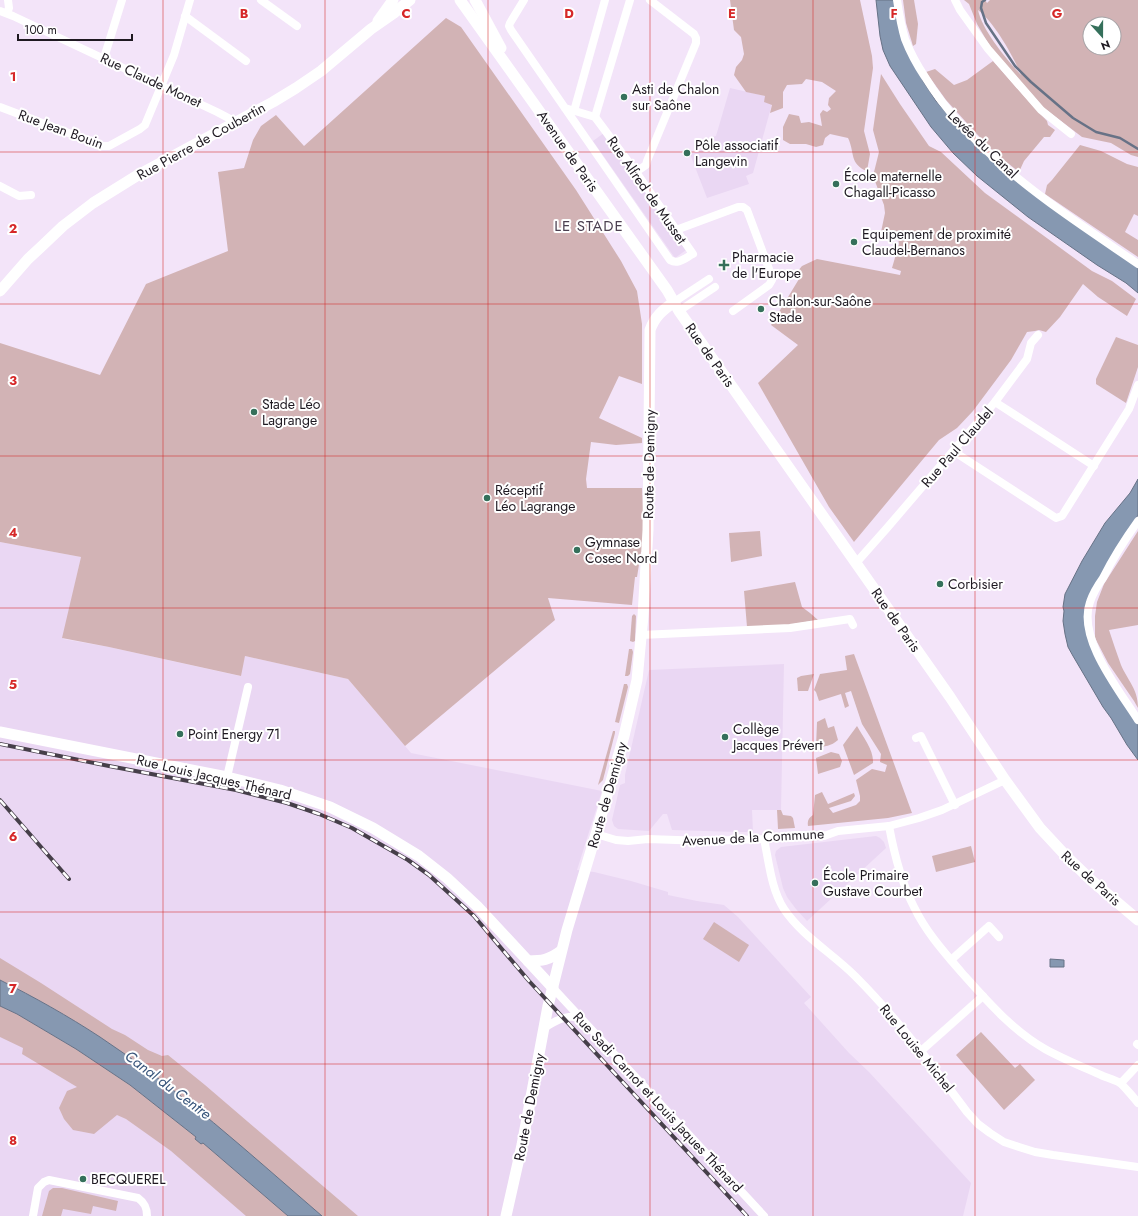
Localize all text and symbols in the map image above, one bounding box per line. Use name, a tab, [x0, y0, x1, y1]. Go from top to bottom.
text: B	[240, 4, 249, 23]
text: C	[401, 4, 411, 23]
text: D	[564, 4, 574, 23]
text: E	[728, 4, 736, 23]
text: F	[890, 4, 898, 23]
text: G	[1052, 4, 1063, 23]
scale bar	[18, 16, 132, 42]
north arrow	[1082, 16, 1122, 56]
text: 100 m	[24, 21, 57, 39]
text: N	[1099, 36, 1113, 54]
street label: Rue Claude Monet	[97, 48, 206, 113]
text: 1	[10, 67, 16, 86]
place label: Asti de Chalon sur Saône	[632, 79, 719, 115]
marker: Asti de Chalon sur Saône	[619, 92, 629, 102]
street label: Rue Pierre de Coubertin	[133, 97, 269, 185]
street label: Rue Jean Bouin	[16, 104, 106, 154]
street label: Levée du Canal	[943, 105, 1023, 183]
street label: Avenue de Paris	[532, 106, 604, 196]
street label: Rue Alfred de Musset	[602, 132, 692, 248]
place label: Pôle associatif Langevin	[695, 135, 779, 171]
marker: Pôle associatif Langevin	[682, 148, 692, 158]
place label: École maternelle Chagall-Picasso	[844, 166, 942, 202]
marker: École maternelle Chagall-Picasso	[831, 179, 841, 189]
district label: LE STADE	[554, 215, 624, 237]
text: 2	[9, 219, 17, 238]
place label: Equipement de proximité Claudel-Bernanos	[862, 224, 1011, 260]
marker: Equipement de proximité Claudel-Bernanos	[849, 237, 859, 247]
place label: Pharmacie de l'Europe	[732, 247, 801, 283]
marker: Pharmacie de l'Europe	[719, 260, 729, 270]
place label: Chalon-sur-Saône Stade	[769, 291, 871, 327]
marker: Chalon-sur-Saône Stade	[756, 304, 766, 314]
street label: Rue de Paris	[681, 319, 740, 391]
text: 3	[9, 371, 17, 390]
place label: Stade Léo Lagrange	[262, 394, 321, 430]
street label: Rue Paul Claudel	[916, 402, 998, 492]
marker: Stade Léo Lagrange	[249, 407, 259, 417]
street label: Route de Demigny	[638, 408, 660, 519]
place label: Réceptif Léo Lagrange	[495, 480, 575, 516]
marker: Réceptif Léo Lagrange	[482, 493, 492, 503]
text: 4	[8, 523, 18, 542]
place label: Gymnase Cosec Nord	[585, 532, 657, 568]
marker: Gymnase Cosec Nord	[572, 545, 582, 555]
place label: Corbisier	[948, 574, 1003, 594]
marker: Corbisier	[935, 579, 945, 589]
street label: Rue de Paris	[867, 584, 926, 656]
text: 5	[9, 675, 17, 694]
place label: Collège Jacques Prévert	[731, 719, 823, 755]
place label: Point Energy 71	[188, 724, 280, 744]
marker: Point Energy 71	[175, 729, 185, 739]
marker: Collège Jacques Prévert	[720, 732, 730, 742]
street label: Route de Demigny	[582, 739, 632, 850]
street label: Rue Louis Jacques Thénard	[135, 749, 293, 805]
street label: Avenue de la Commune	[681, 823, 825, 851]
text: 6	[9, 827, 18, 846]
street label: Rue de Paris	[1057, 846, 1125, 910]
place label: École Primaire Gustave Courbet	[823, 865, 923, 901]
marker: École Primaire Gustave Courbet	[810, 878, 820, 888]
text: 7	[9, 979, 17, 998]
street label: Rue Louise Michel	[875, 1000, 959, 1096]
street label: Rue Sadi Carnot et Louis Jaques Thénard	[569, 1007, 747, 1197]
water label: Canal du Centre	[120, 1045, 216, 1125]
street label: Route de Demigny	[509, 1050, 549, 1163]
text: 8	[9, 1131, 17, 1150]
place label: BECQUEREL	[91, 1169, 166, 1189]
marker: BECQUEREL	[78, 1174, 88, 1184]

